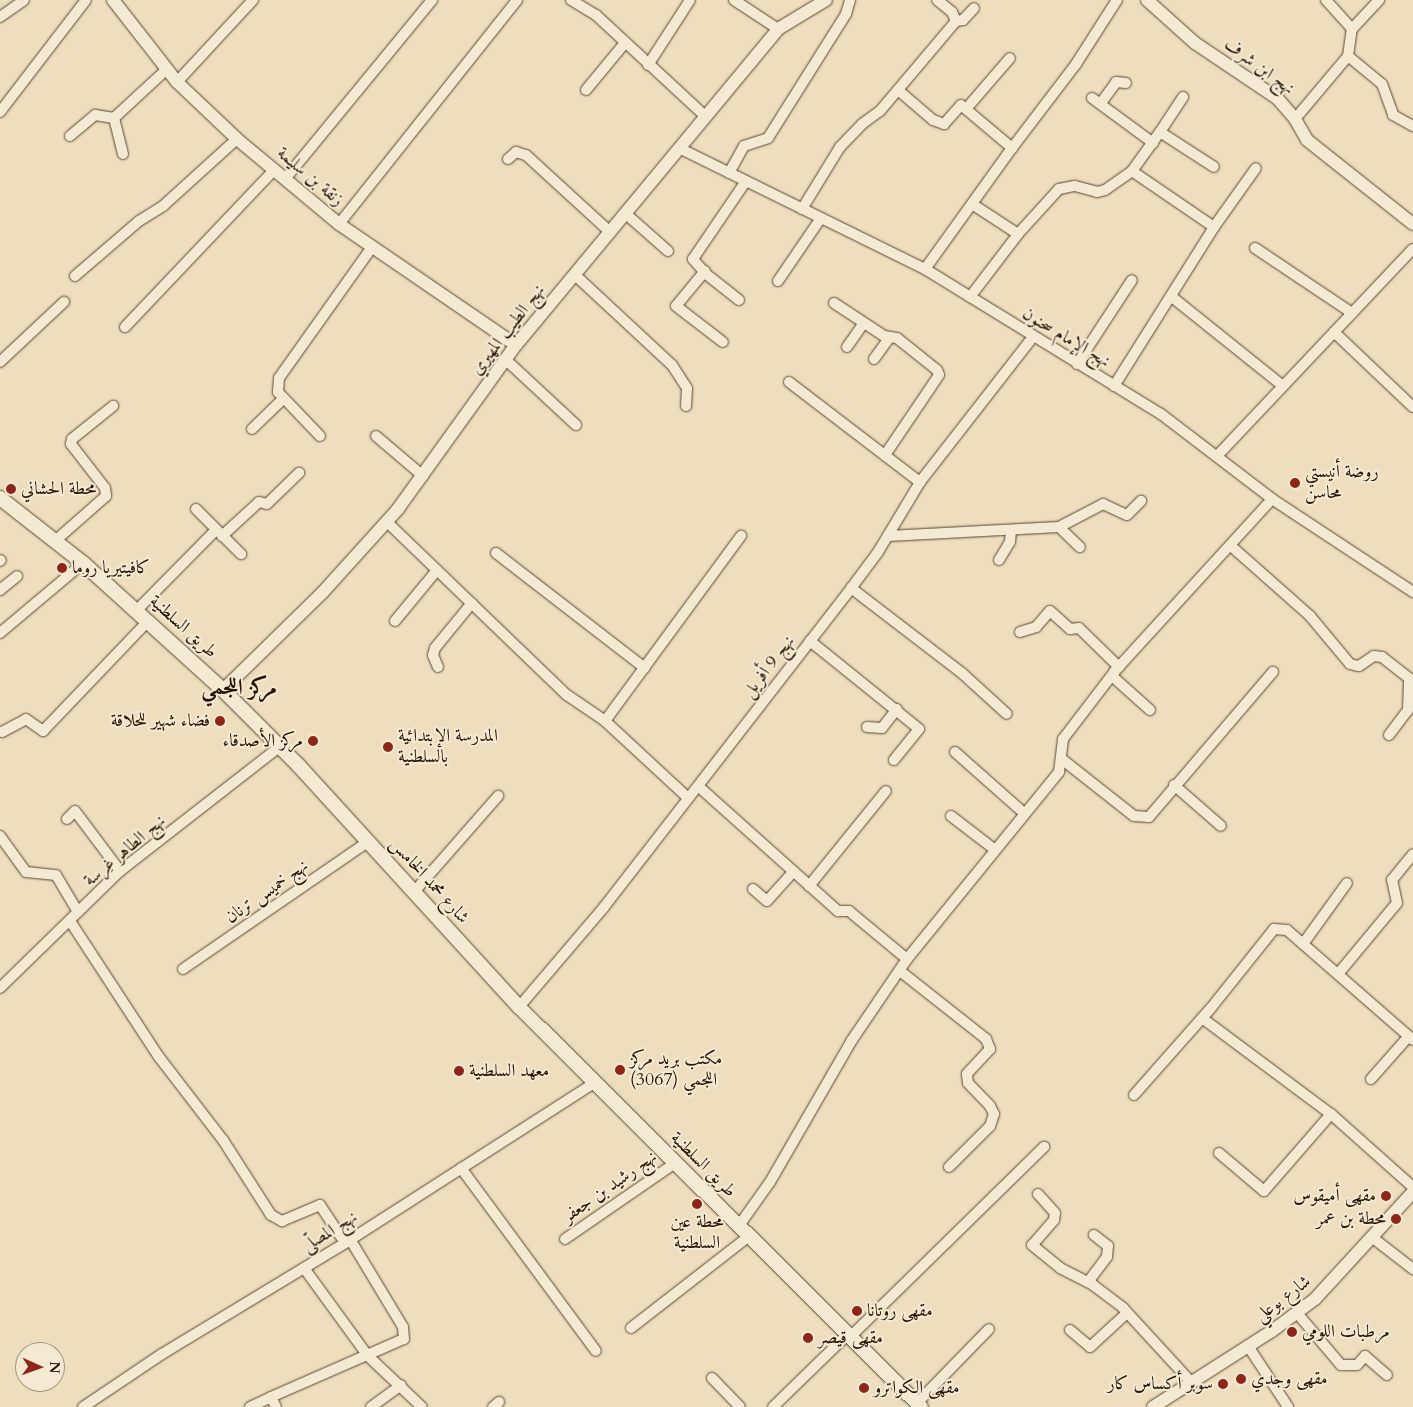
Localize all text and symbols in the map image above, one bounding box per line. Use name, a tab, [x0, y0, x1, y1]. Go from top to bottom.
street label: نهج ابن شرف	[1220, 34, 1298, 100]
street label: زنقة بن سليمة	[272, 143, 348, 211]
street label: نهج الطيب المهيري	[466, 280, 550, 380]
street label: نهج الإمام سحنون	[1018, 303, 1114, 373]
place label: روضة أنيستي محاسن	[1305, 462, 1379, 504]
marker: روضة أنيستي محاسن	[1289, 477, 1301, 489]
place label: محطة الحشاني	[21, 478, 96, 500]
marker: محطة الحشاني	[5, 483, 17, 495]
place label: كافيتيريا روما	[72, 557, 150, 579]
marker: كافيتيريا روما	[56, 562, 68, 574]
street label: طريق السلطنية	[145, 591, 221, 663]
street label: نهج 9 أفريل	[738, 632, 800, 702]
district label: مركز اللجمي	[201, 675, 277, 701]
place label: فضاء شهير للحلاقة	[111, 710, 210, 732]
marker: فضاء شهير للحلاقة	[214, 715, 226, 727]
place label: المدرسة الإبتدائية بالسلطنية	[398, 726, 498, 769]
place label: مركز الأصدقاء	[222, 730, 303, 752]
marker: مركز الأصدقاء	[307, 735, 319, 747]
marker: المدرسة الإبتدائية بالسلطنية	[382, 741, 394, 753]
street label: نهج الطاهر غرسة	[80, 810, 170, 892]
street label: شارع محمد الخامس	[385, 834, 473, 928]
street label: نهج خميس ترنان	[221, 855, 313, 929]
place label: مكتب بريد مركز اللجمي (3067)	[630, 1049, 722, 1092]
place label: معهد السلطنية	[469, 1060, 549, 1082]
marker: مكتب بريد مركز اللجمي (3067)	[614, 1064, 626, 1076]
marker: معهد السلطنية	[453, 1065, 465, 1077]
street label: طريق السلطنية	[666, 1128, 740, 1202]
street label: نهج رشيد بن جعفر	[558, 1146, 662, 1228]
place label: مقهى أميقوس	[1293, 1185, 1376, 1207]
marker: مقهى أميقوس	[1380, 1190, 1392, 1202]
marker: محطة عين السلطنية	[691, 1198, 703, 1210]
street label: نهج المصلّى	[298, 1207, 362, 1257]
place label: محطة بن عمر	[1316, 1208, 1386, 1230]
place label: محطة عين السلطنية	[670, 1212, 724, 1254]
marker: محطة بن عمر	[1390, 1213, 1402, 1225]
street label: شارع بوعلي	[1251, 1271, 1315, 1327]
place label: مقهى روتانا	[867, 1300, 933, 1322]
marker: مقهى روتانا	[851, 1305, 863, 1317]
place label: مرطبات اللومي	[1302, 1321, 1390, 1343]
marker: مرطبات اللومي	[1286, 1326, 1298, 1338]
place label: مقهى قيصر	[818, 1327, 883, 1349]
marker: مقهى قيصر	[802, 1332, 814, 1344]
north arrow	[15, 1342, 65, 1392]
text: N	[45, 1361, 64, 1374]
place label: مقهى وجدي	[1251, 1368, 1328, 1390]
place label: سوبر أكساس كار	[1107, 1373, 1213, 1395]
marker: مقهى وجدي	[1235, 1373, 1247, 1385]
place label: مقهى الكواترو	[874, 1377, 959, 1399]
marker: سوبر أكساس كار	[1217, 1378, 1229, 1390]
marker: مقهى الكواترو	[858, 1382, 870, 1394]

